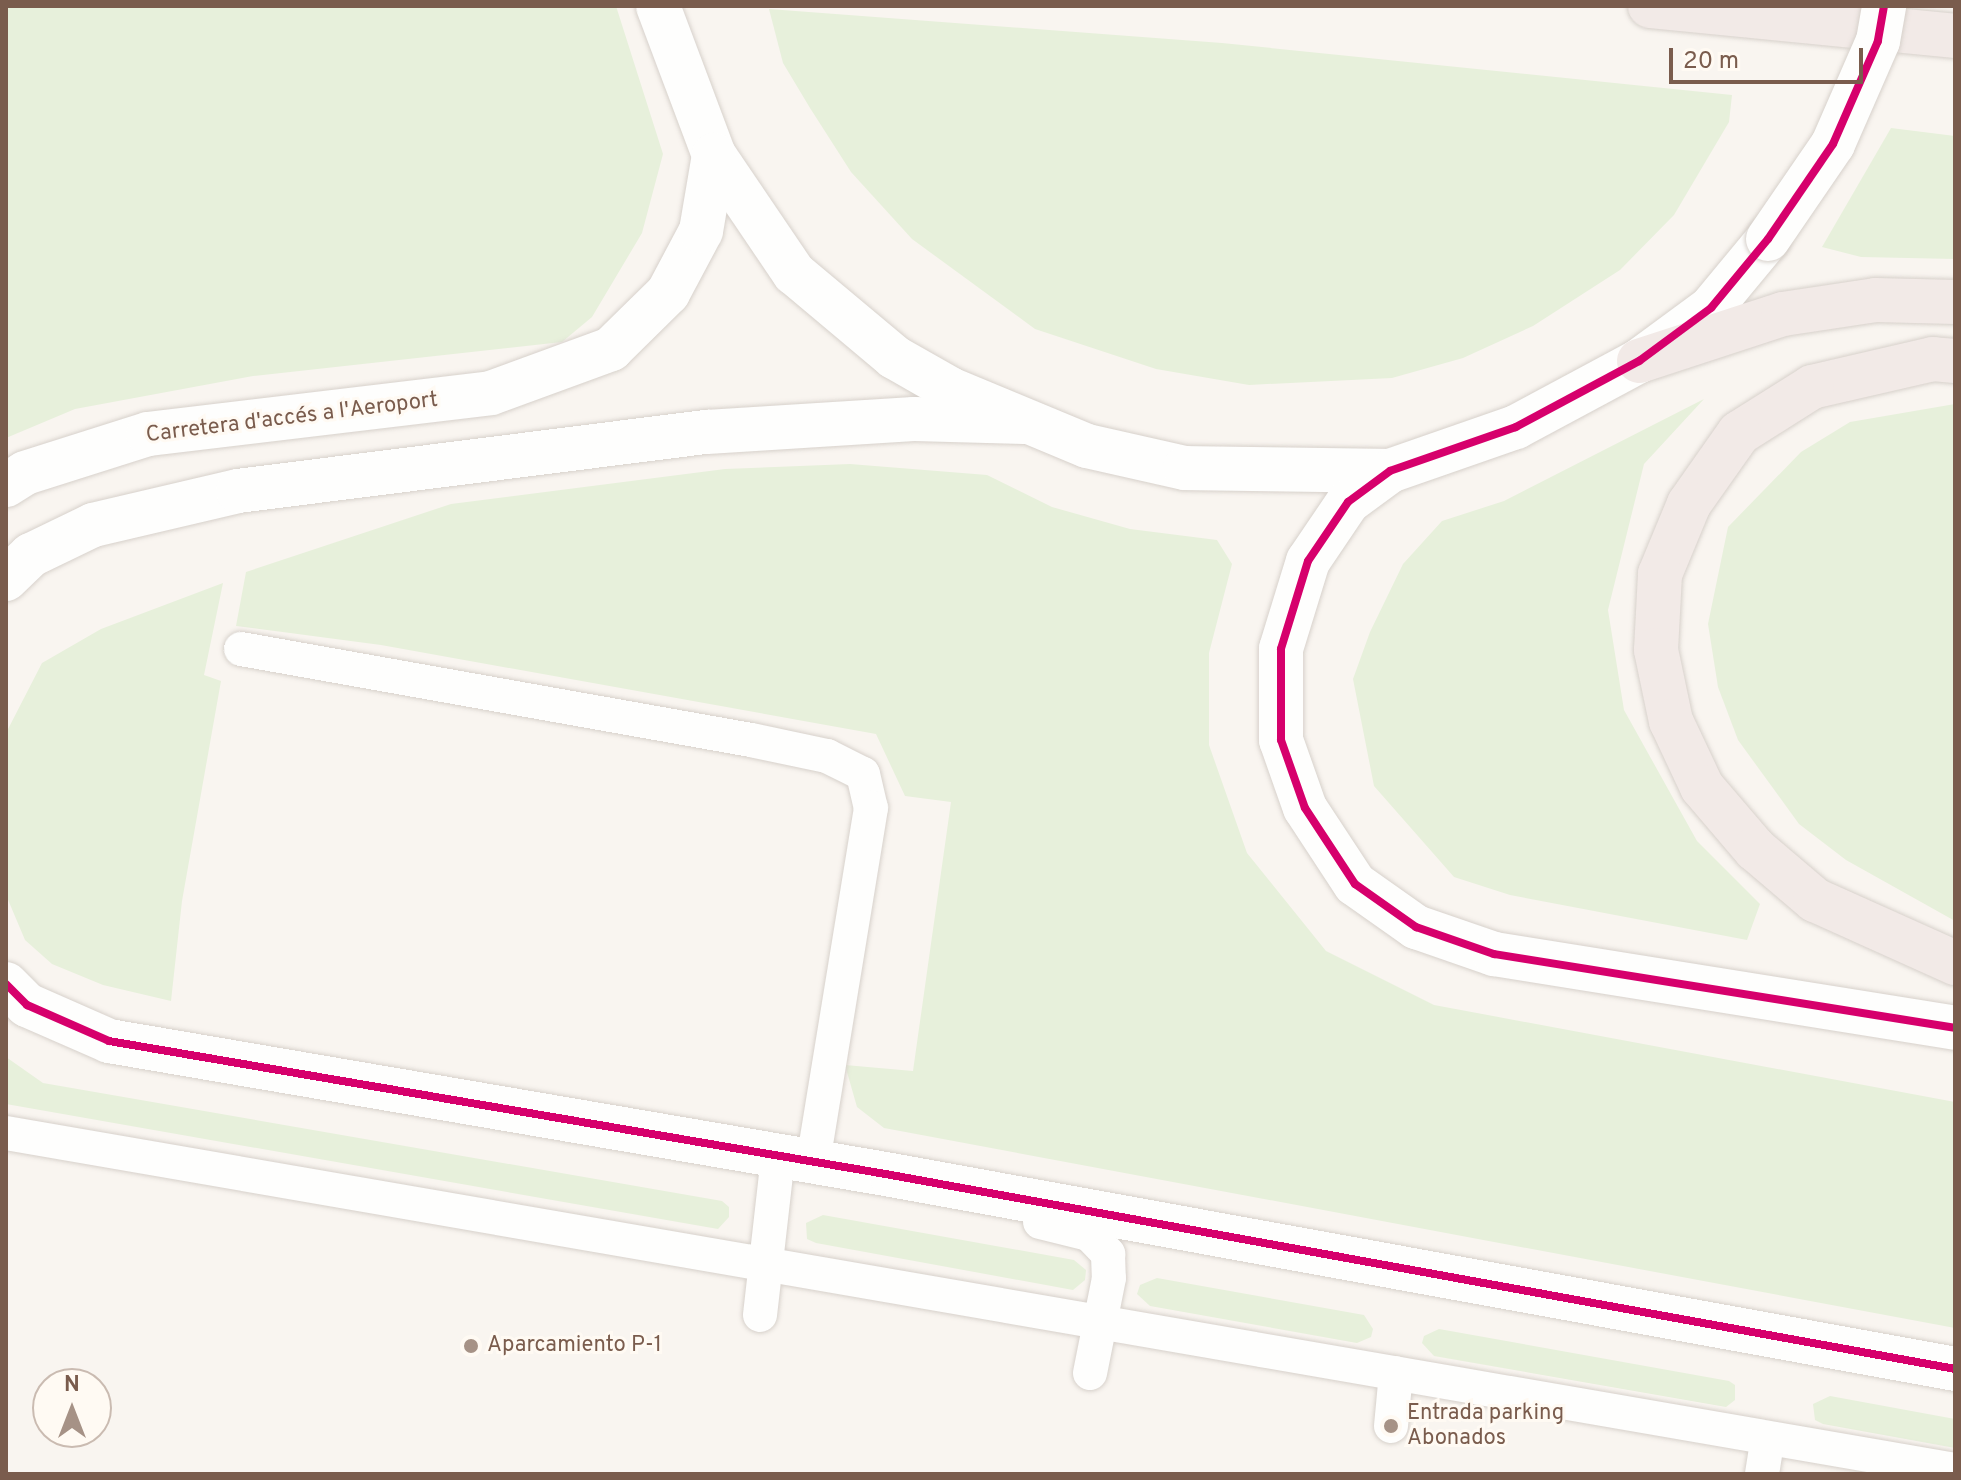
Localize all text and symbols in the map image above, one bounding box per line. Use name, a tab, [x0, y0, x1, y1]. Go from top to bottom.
scale bar	[1673, 32, 1867, 82]
text: 20 m	[1683, 47, 1739, 77]
street label: Carretera d'accés a l'Aeroport	[144, 387, 440, 449]
place label: Aparcamiento P-1	[487, 1333, 662, 1359]
marker: Aparcamiento P-1	[462, 1337, 480, 1355]
north arrow	[32, 1368, 112, 1448]
text: N	[64, 1372, 80, 1399]
place label: Entrada parking Abonados	[1407, 1400, 1564, 1452]
marker: Entrada parking Abonados	[1382, 1417, 1400, 1435]

